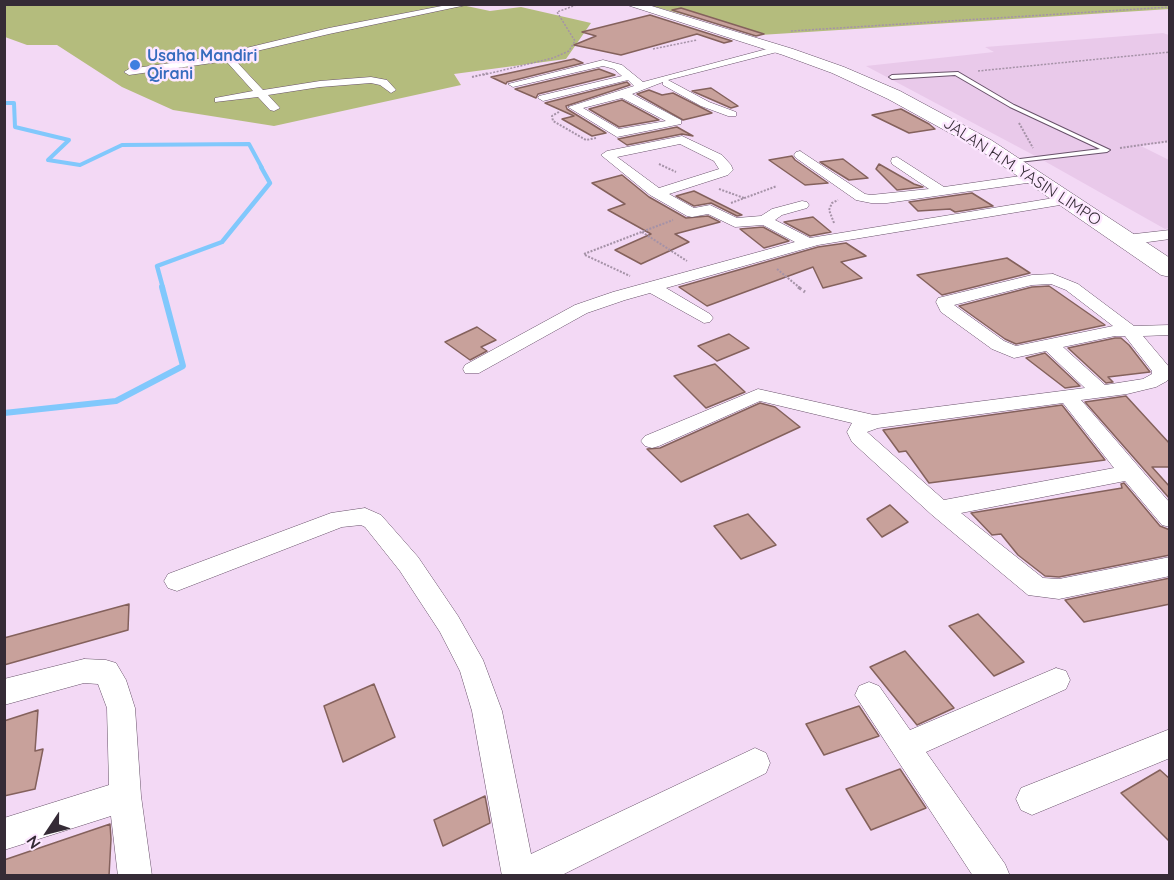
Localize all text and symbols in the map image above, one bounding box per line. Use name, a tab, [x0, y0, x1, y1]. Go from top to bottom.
place label: Usaha Mandiri Qirani	[147, 46, 257, 84]
marker: Usaha Mandiri Qirani	[128, 58, 142, 72]
street label: JALAN H.M. YASIN LIMPO	[940, 114, 1104, 230]
north arrow	[18, 802, 78, 862]
text: N	[22, 832, 45, 853]

